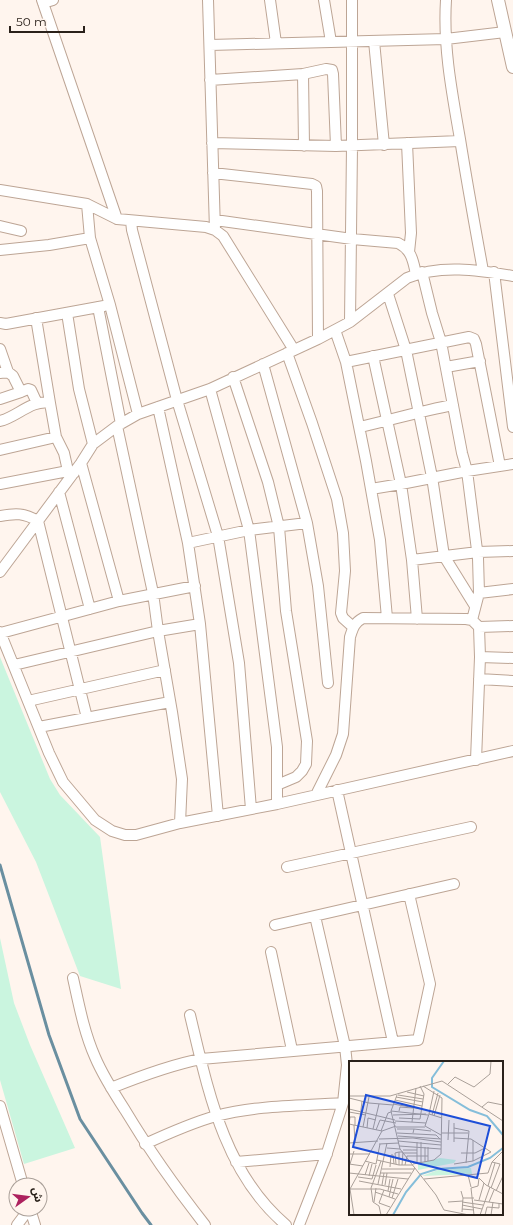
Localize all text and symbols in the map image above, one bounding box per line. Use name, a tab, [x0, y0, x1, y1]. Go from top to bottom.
scale bar	[10, 8, 84, 34]
text: 50 m	[16, 14, 47, 29]
inset map	[349, 1061, 503, 1215]
north arrow	[8, 1177, 48, 1217]
text: ش	[29, 1186, 46, 1204]

